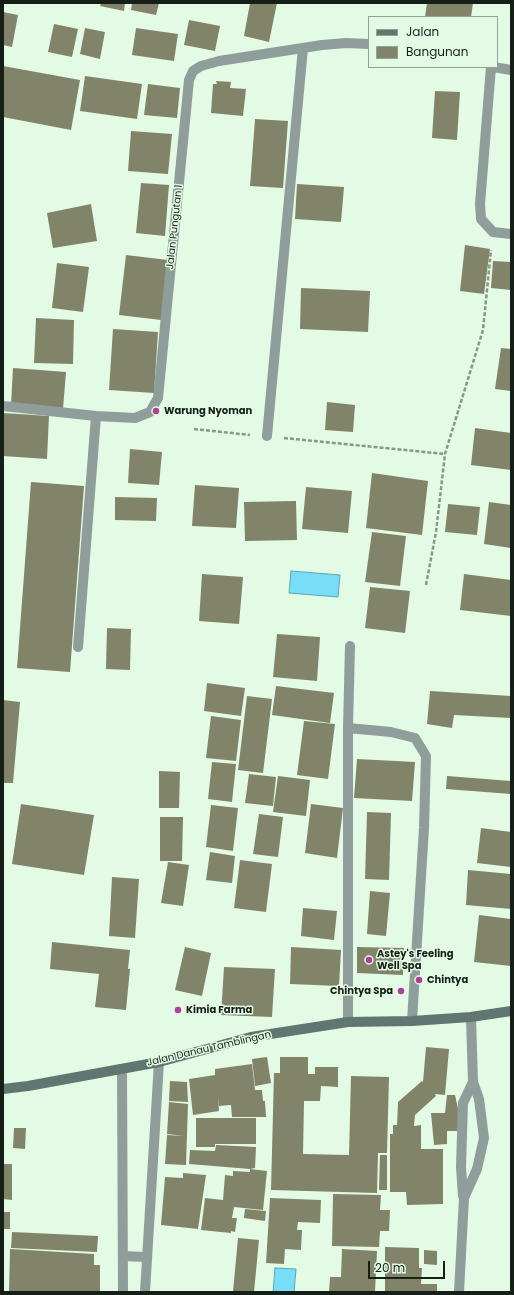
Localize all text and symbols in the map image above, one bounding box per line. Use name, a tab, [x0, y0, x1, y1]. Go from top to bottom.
legend	[368, 16, 498, 68]
text: Jalan	[406, 23, 439, 40]
text: Bangunan	[406, 43, 468, 60]
street label: Jalan Pungutan 1	[165, 184, 185, 270]
place label: Warung Nyoman	[164, 405, 252, 417]
marker: Warung Nyoman	[151, 406, 161, 416]
place label: Astey's Feeling Well Spa	[377, 948, 454, 972]
marker: Astey's Feeling Well Spa	[364, 955, 374, 965]
place label: Chintya	[427, 974, 468, 986]
marker: Chintya	[414, 975, 424, 985]
place label: Chintya Spa	[330, 985, 393, 997]
marker: Chintya Spa	[396, 986, 406, 996]
place label: Kimia Farma	[186, 1004, 252, 1016]
marker: Kimia Farma	[173, 1005, 183, 1015]
street label: Jalan Danau Tamblingan	[146, 1029, 272, 1069]
scale bar	[370, 1253, 447, 1279]
text: 20 m	[375, 1259, 405, 1276]

